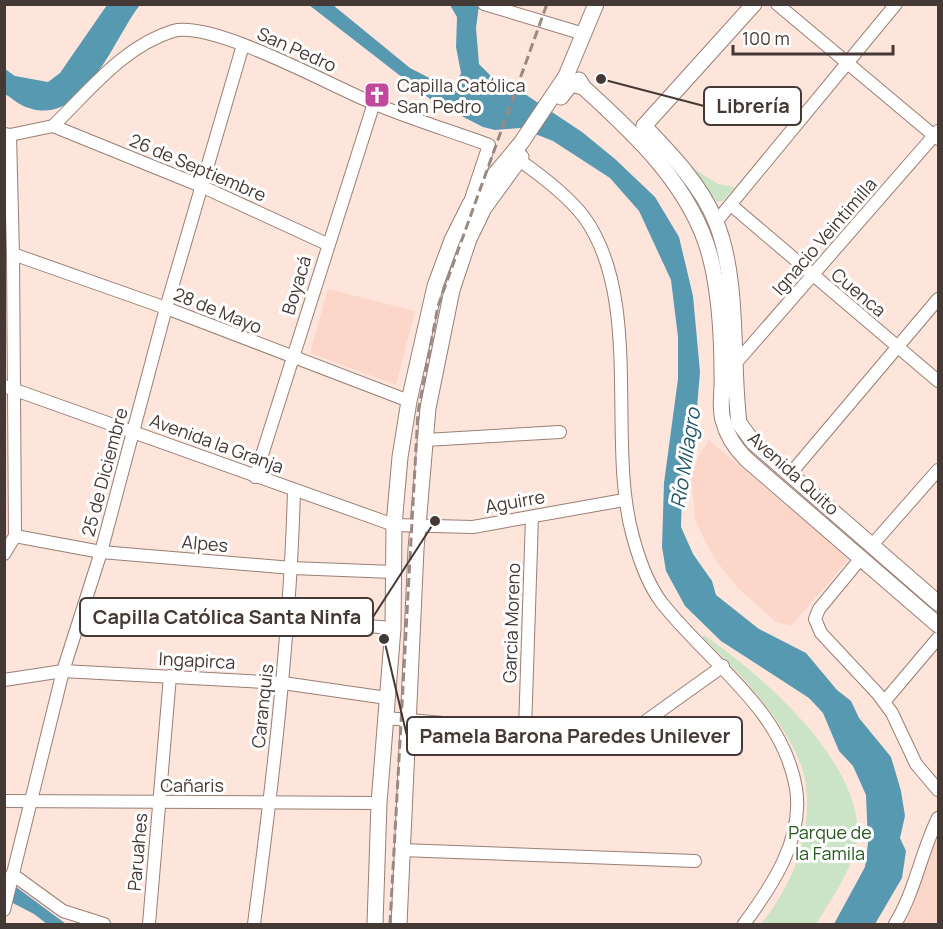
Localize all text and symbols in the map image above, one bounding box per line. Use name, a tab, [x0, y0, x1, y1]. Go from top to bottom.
scale bar	[733, 18, 894, 56]
street label: San Pedro	[254, 21, 340, 77]
text: 100 m	[742, 26, 790, 50]
place label: Capilla Católica San Pedro	[397, 73, 525, 118]
church icon: Capilla Católica San Pedro	[362, 80, 392, 110]
callout: Librería	[704, 87, 801, 125]
text: Librería	[716, 92, 790, 119]
street label: 26 de Septiembre	[126, 127, 270, 207]
street label: Ignacio Veintimilla	[766, 172, 882, 300]
street label: Boyacá	[276, 253, 316, 317]
street label: Cuenca	[827, 262, 891, 322]
street label: 28 de Mayo	[170, 281, 266, 339]
street label: 25 de Diciembre	[75, 405, 133, 539]
water label: Río Milagro	[664, 405, 706, 510]
street label: Avenida la Granja	[147, 408, 287, 478]
street label: Avenida Quito	[744, 426, 844, 520]
street label: Aguirre	[483, 484, 547, 518]
street label: Alpes	[181, 529, 229, 557]
street label: Garcia Moreno	[497, 563, 525, 683]
callout: Capilla Católica Santa Ninfa	[80, 598, 373, 636]
text: Capilla Católica Santa Ninfa	[93, 603, 361, 630]
street label: Ingapirca	[158, 646, 236, 674]
street label: Caranquis	[246, 663, 278, 749]
callout: Pamela Barona Paredes Unilever	[407, 717, 742, 755]
text: Pamela Barona Paredes Unilever	[420, 722, 730, 749]
street label: Cañaris	[160, 773, 224, 797]
street label: Paruahes	[122, 812, 152, 892]
park label: Parque de la Famila	[788, 820, 872, 865]

